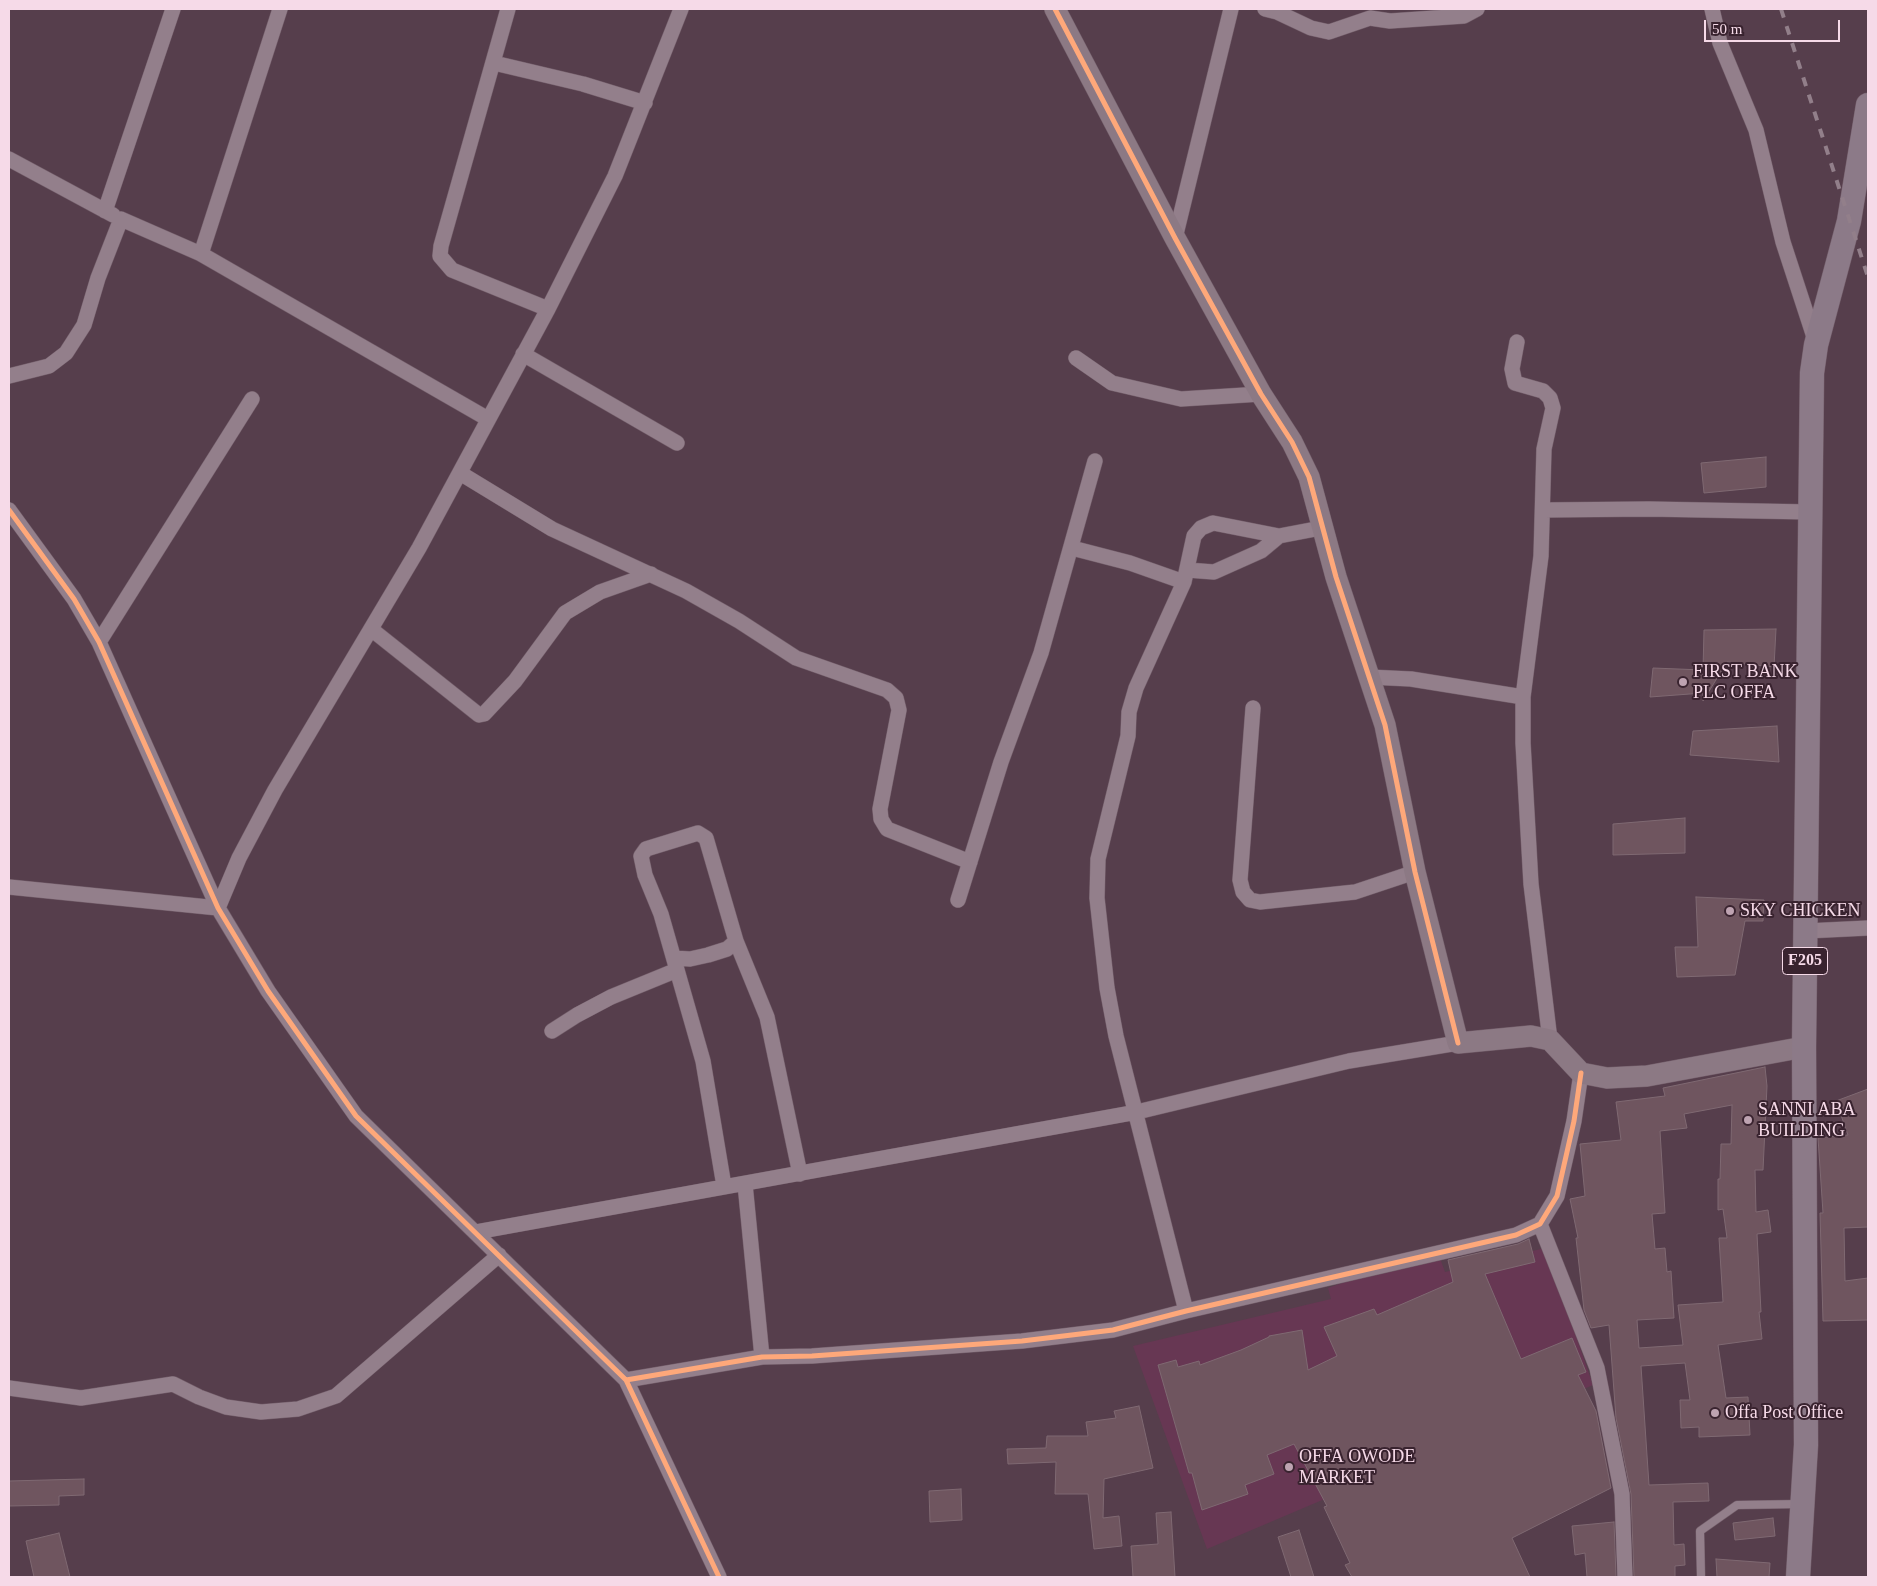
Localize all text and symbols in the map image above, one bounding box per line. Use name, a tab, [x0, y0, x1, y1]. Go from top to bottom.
scale bar	[1707, 10, 1843, 42]
text: 50 m	[1712, 21, 1742, 37]
place label: FIRST BANK PLC OFFA	[1693, 661, 1798, 704]
marker: FIRST BANK PLC OFFA	[1677, 676, 1689, 688]
place label: SKY CHICKEN	[1740, 900, 1861, 922]
marker: SKY CHICKEN	[1724, 905, 1736, 917]
road number: F205	[1782, 948, 1828, 974]
place label: SANNI ABA BUILDING	[1758, 1099, 1856, 1142]
marker: SANNI ABA BUILDING	[1742, 1114, 1754, 1126]
place label: Offa Post Office	[1725, 1402, 1843, 1424]
marker: Offa Post Office	[1709, 1407, 1721, 1419]
place label: OFFA OWODE MARKET	[1299, 1446, 1415, 1488]
marker: OFFA OWODE MARKET	[1283, 1461, 1295, 1473]

